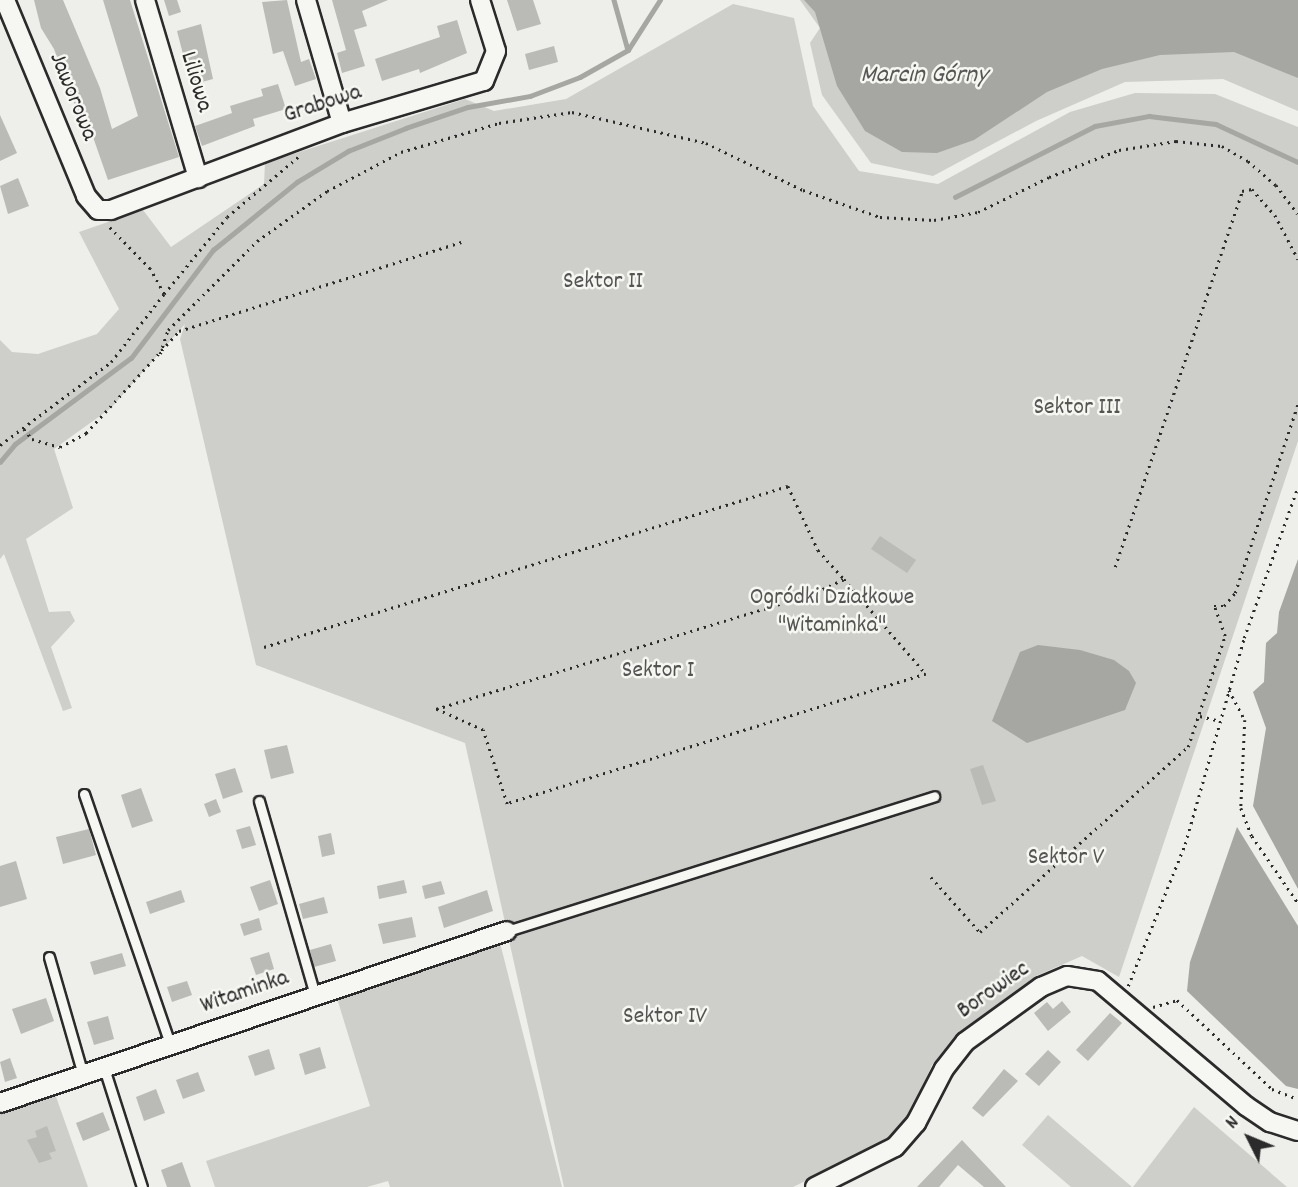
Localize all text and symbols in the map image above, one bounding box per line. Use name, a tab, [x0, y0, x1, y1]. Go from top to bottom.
street label: Liliowa	[172, 48, 218, 116]
street label: Jaworowa	[41, 49, 103, 145]
water label: Marcin Górny	[860, 60, 988, 92]
street label: Grabowa	[280, 79, 366, 131]
park label: Sektor II	[563, 269, 643, 297]
park label: Sektor III	[1033, 395, 1121, 423]
park label: Ogródki Działkowe "Witaminka"	[750, 585, 914, 641]
park label: Sektor I	[622, 658, 694, 686]
park label: Sektor V	[1028, 845, 1104, 873]
street label: Borowiec	[952, 956, 1036, 1026]
street label: Witaminka	[197, 965, 293, 1021]
park label: Sektor IV	[623, 1004, 707, 1032]
north arrow	[1214, 1103, 1284, 1173]
text: N	[1220, 1111, 1246, 1136]

